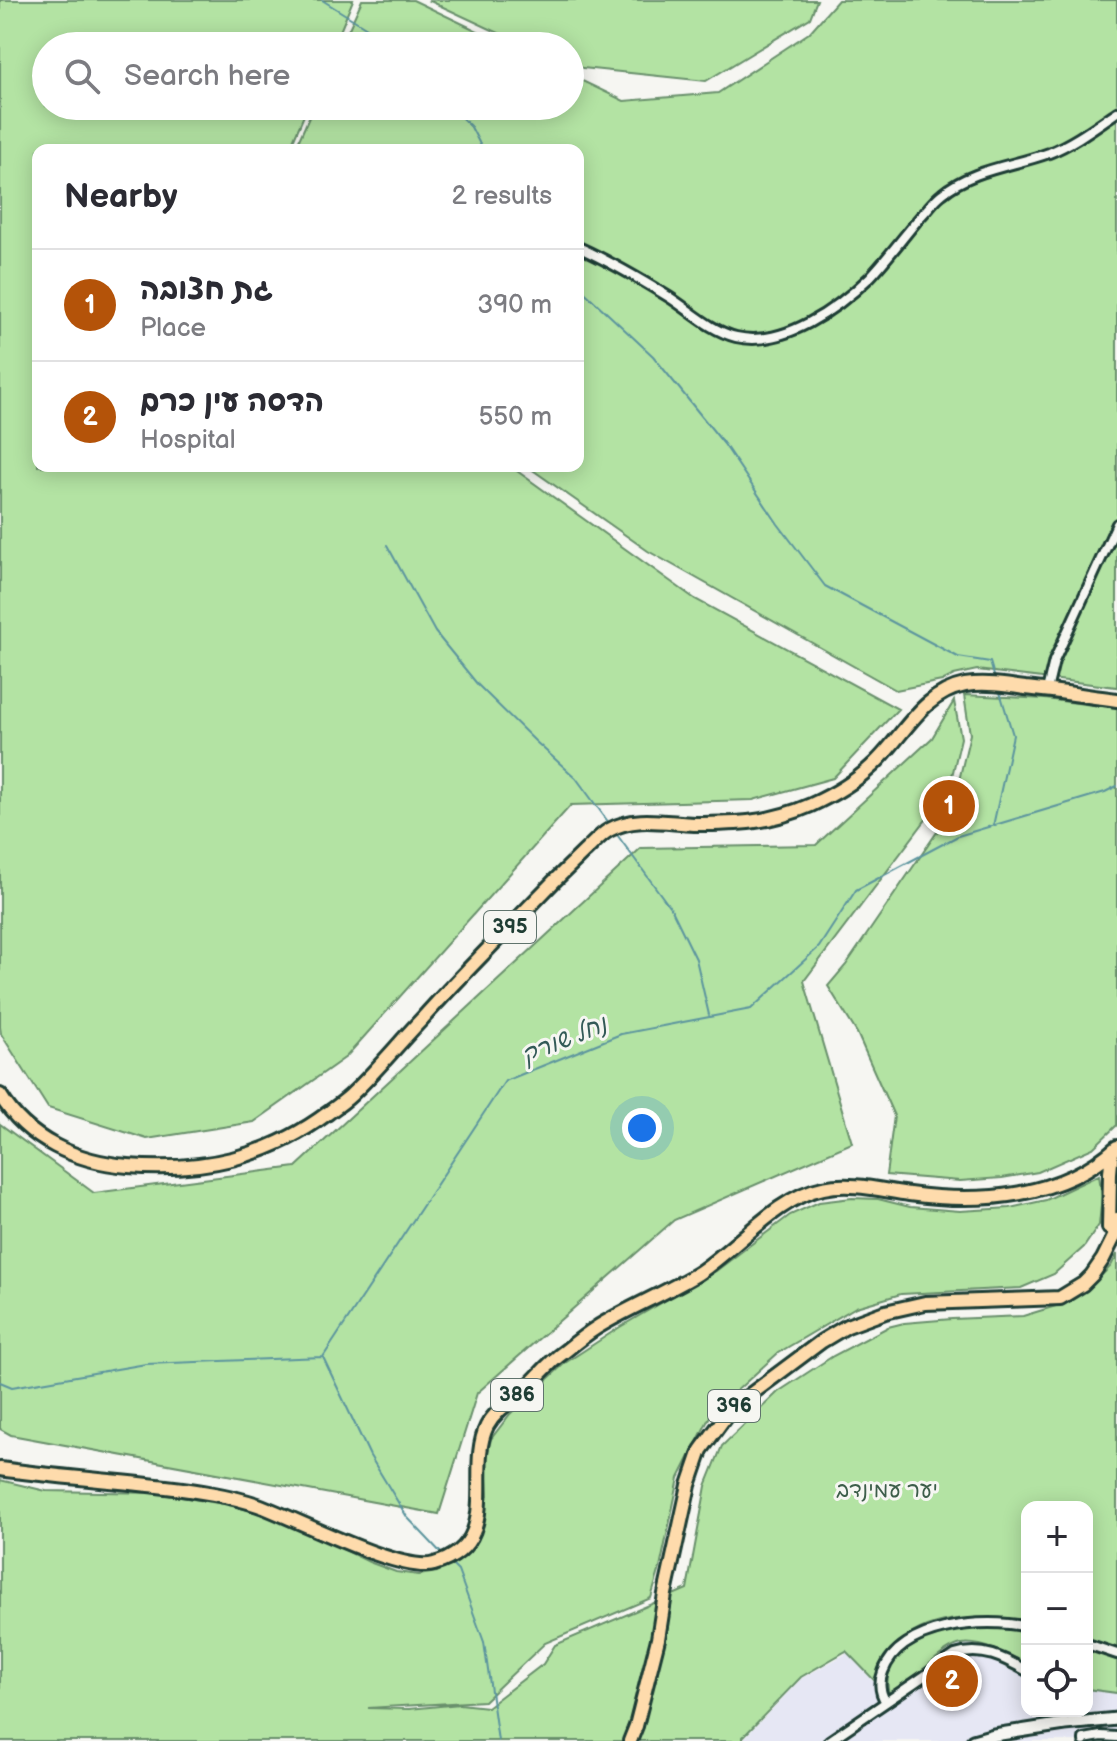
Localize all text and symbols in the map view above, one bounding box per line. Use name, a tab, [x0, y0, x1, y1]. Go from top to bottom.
search box	[32, 32, 584, 120]
icon: search	[60, 54, 104, 98]
text: Search here	[124, 58, 290, 94]
text: Nearby	[64, 176, 178, 217]
text: 2 results	[452, 181, 552, 212]
text: גת חצובה	[140, 272, 273, 308]
text: 1	[85, 290, 95, 321]
text: 390 m	[477, 290, 552, 321]
text: Place	[140, 313, 206, 344]
text: הדסה עין כרם	[140, 384, 324, 420]
text: 2	[82, 402, 98, 433]
text: 550 m	[478, 402, 552, 433]
text: Hospital	[140, 425, 236, 456]
pin: 1	[923, 776, 975, 836]
road number: 395	[484, 911, 536, 943]
water label: נחל שורק	[517, 1009, 613, 1070]
your location	[622, 1108, 662, 1148]
road number: 386	[491, 1379, 543, 1411]
road number: 396	[708, 1390, 760, 1422]
park label: יער עמינדב	[836, 1477, 938, 1504]
map controls	[1021, 1501, 1093, 1717]
button: +	[1021, 1501, 1093, 1573]
button: −	[1021, 1573, 1093, 1645]
button: locate	[1021, 1645, 1093, 1717]
pin: 2	[926, 1651, 978, 1711]

